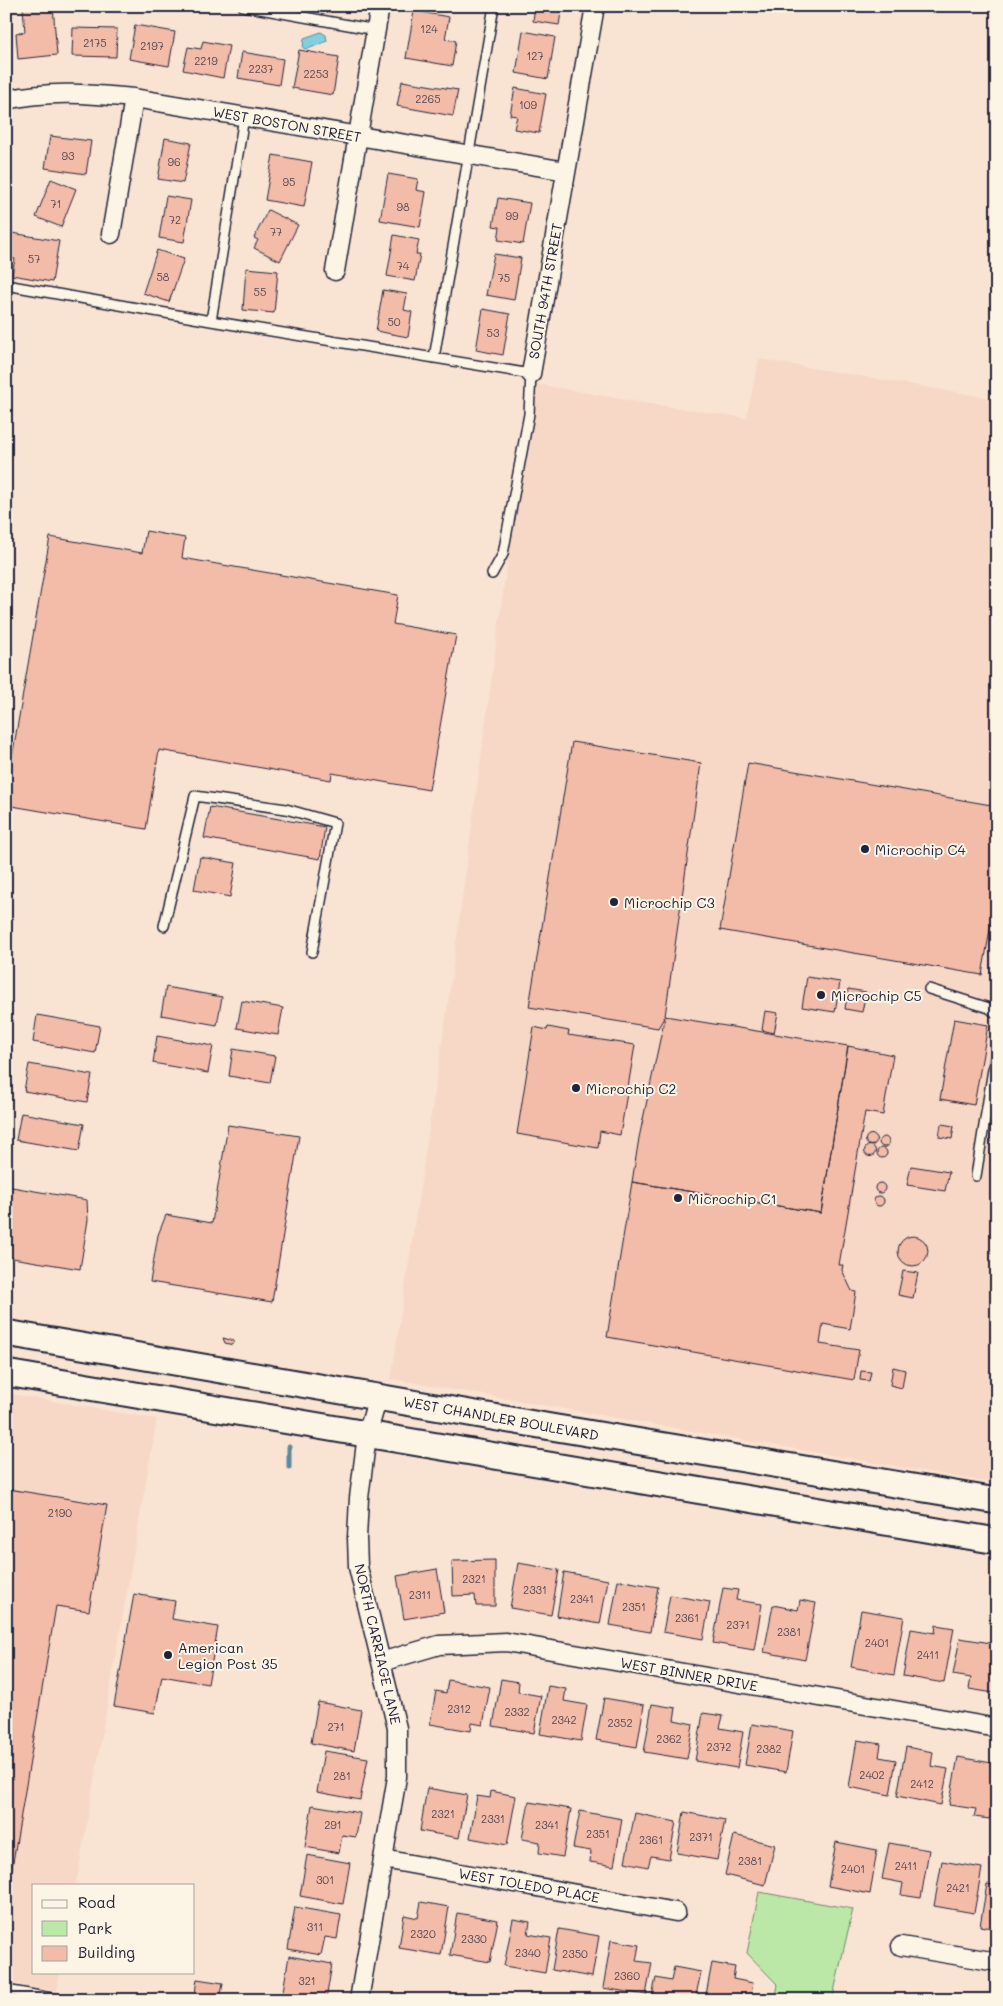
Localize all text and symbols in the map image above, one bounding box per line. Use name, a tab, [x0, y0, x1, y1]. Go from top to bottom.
house number: 124	[420, 21, 438, 36]
house number: 2175	[83, 35, 107, 50]
house number: 2197	[140, 38, 164, 53]
house number: 127	[526, 48, 544, 63]
house number: 2219	[194, 53, 218, 68]
house number: 2237	[249, 61, 273, 76]
house number: 2253	[303, 66, 329, 81]
house number: 2265	[415, 91, 441, 106]
house number: 109	[519, 97, 538, 112]
street label: WEST BOSTON STREET	[211, 102, 363, 146]
house number: 93	[62, 148, 75, 163]
house number: 96	[167, 154, 181, 169]
house number: 95	[283, 174, 295, 189]
house number: 71	[50, 196, 62, 211]
house number: 98	[396, 199, 410, 214]
house number: 99	[505, 208, 519, 223]
house number: 72	[169, 212, 181, 227]
street label: SOUTH 94TH STREET	[524, 221, 566, 361]
house number: 77	[270, 224, 282, 239]
house number: 57	[28, 251, 40, 266]
house number: 74	[397, 258, 410, 273]
house number: 58	[156, 269, 170, 284]
house number: 75	[498, 270, 510, 285]
house number: 55	[254, 284, 266, 299]
house number: 50	[387, 314, 401, 329]
house number: 53	[487, 325, 500, 340]
place label: Microchip C4	[875, 840, 967, 859]
marker: Microchip C4	[859, 843, 871, 855]
place label: Microchip C3	[624, 893, 715, 912]
marker: Microchip C3	[608, 896, 620, 908]
place label: Microchip C5	[831, 986, 922, 1005]
marker: Microchip C5	[815, 989, 827, 1001]
place label: Microchip C2	[586, 1079, 676, 1098]
marker: Microchip C2	[570, 1082, 582, 1094]
place label: Microchip C1	[688, 1189, 777, 1208]
marker: Microchip C1	[672, 1192, 684, 1204]
street label: WEST CHANDLER BOULEVARD	[402, 1391, 600, 1445]
house number: 2190	[48, 1505, 72, 1520]
street label: NORTH CARRIAGE LANE	[350, 1562, 406, 1726]
house number: 2321	[462, 1571, 486, 1586]
house number: 2331	[523, 1582, 547, 1597]
house number: 2311	[409, 1587, 431, 1602]
house number: 2341	[570, 1591, 594, 1606]
house number: 2351	[622, 1599, 646, 1614]
house number: 2361	[675, 1610, 699, 1625]
house number: 2371	[726, 1617, 750, 1632]
house number: 2381	[777, 1624, 801, 1639]
house number: 2401	[865, 1635, 889, 1650]
place label: American Legion Post 35	[178, 1638, 278, 1673]
house number: 2411	[917, 1647, 939, 1662]
marker: American Legion Post 35	[162, 1649, 174, 1661]
street label: WEST BINNER DRIVE	[619, 1653, 759, 1695]
house number: 2312	[447, 1701, 471, 1716]
house number: 2332	[504, 1704, 530, 1719]
house number: 2342	[551, 1712, 577, 1727]
house number: 2352	[607, 1715, 633, 1730]
house number: 271	[327, 1719, 345, 1734]
house number: 2362	[656, 1731, 682, 1746]
house number: 2372	[707, 1739, 731, 1754]
house number: 2382	[756, 1741, 782, 1756]
house number: 2402	[859, 1767, 885, 1782]
house number: 281	[333, 1768, 351, 1783]
house number: 2412	[910, 1776, 934, 1791]
house number: 2321	[431, 1806, 455, 1821]
house number: 2331	[481, 1811, 505, 1826]
house number: 291	[324, 1817, 342, 1832]
house number: 2341	[535, 1817, 559, 1832]
house number: 2351	[586, 1826, 610, 1841]
house number: 2371	[689, 1829, 713, 1844]
house number: 2361	[639, 1832, 663, 1847]
house number: 2381	[738, 1853, 762, 1868]
house number: 2411	[895, 1858, 917, 1873]
house number: 2401	[841, 1861, 865, 1876]
street label: WEST TOLEDO PLACE	[457, 1863, 601, 1907]
house number: 301	[316, 1872, 334, 1887]
house number: 2421	[946, 1880, 970, 1895]
legend	[32, 1884, 195, 1974]
text: Road	[78, 1892, 115, 1912]
text: Park	[78, 1918, 112, 1938]
house number: 311	[307, 1919, 323, 1934]
house number: 2320	[410, 1926, 436, 1941]
house number: 2330	[461, 1931, 487, 1946]
text: Building	[78, 1942, 135, 1962]
house number: 2340	[515, 1945, 541, 1960]
house number: 2350	[562, 1946, 588, 1961]
house number: 2360	[614, 1968, 640, 1983]
house number: 321	[298, 1973, 316, 1988]

